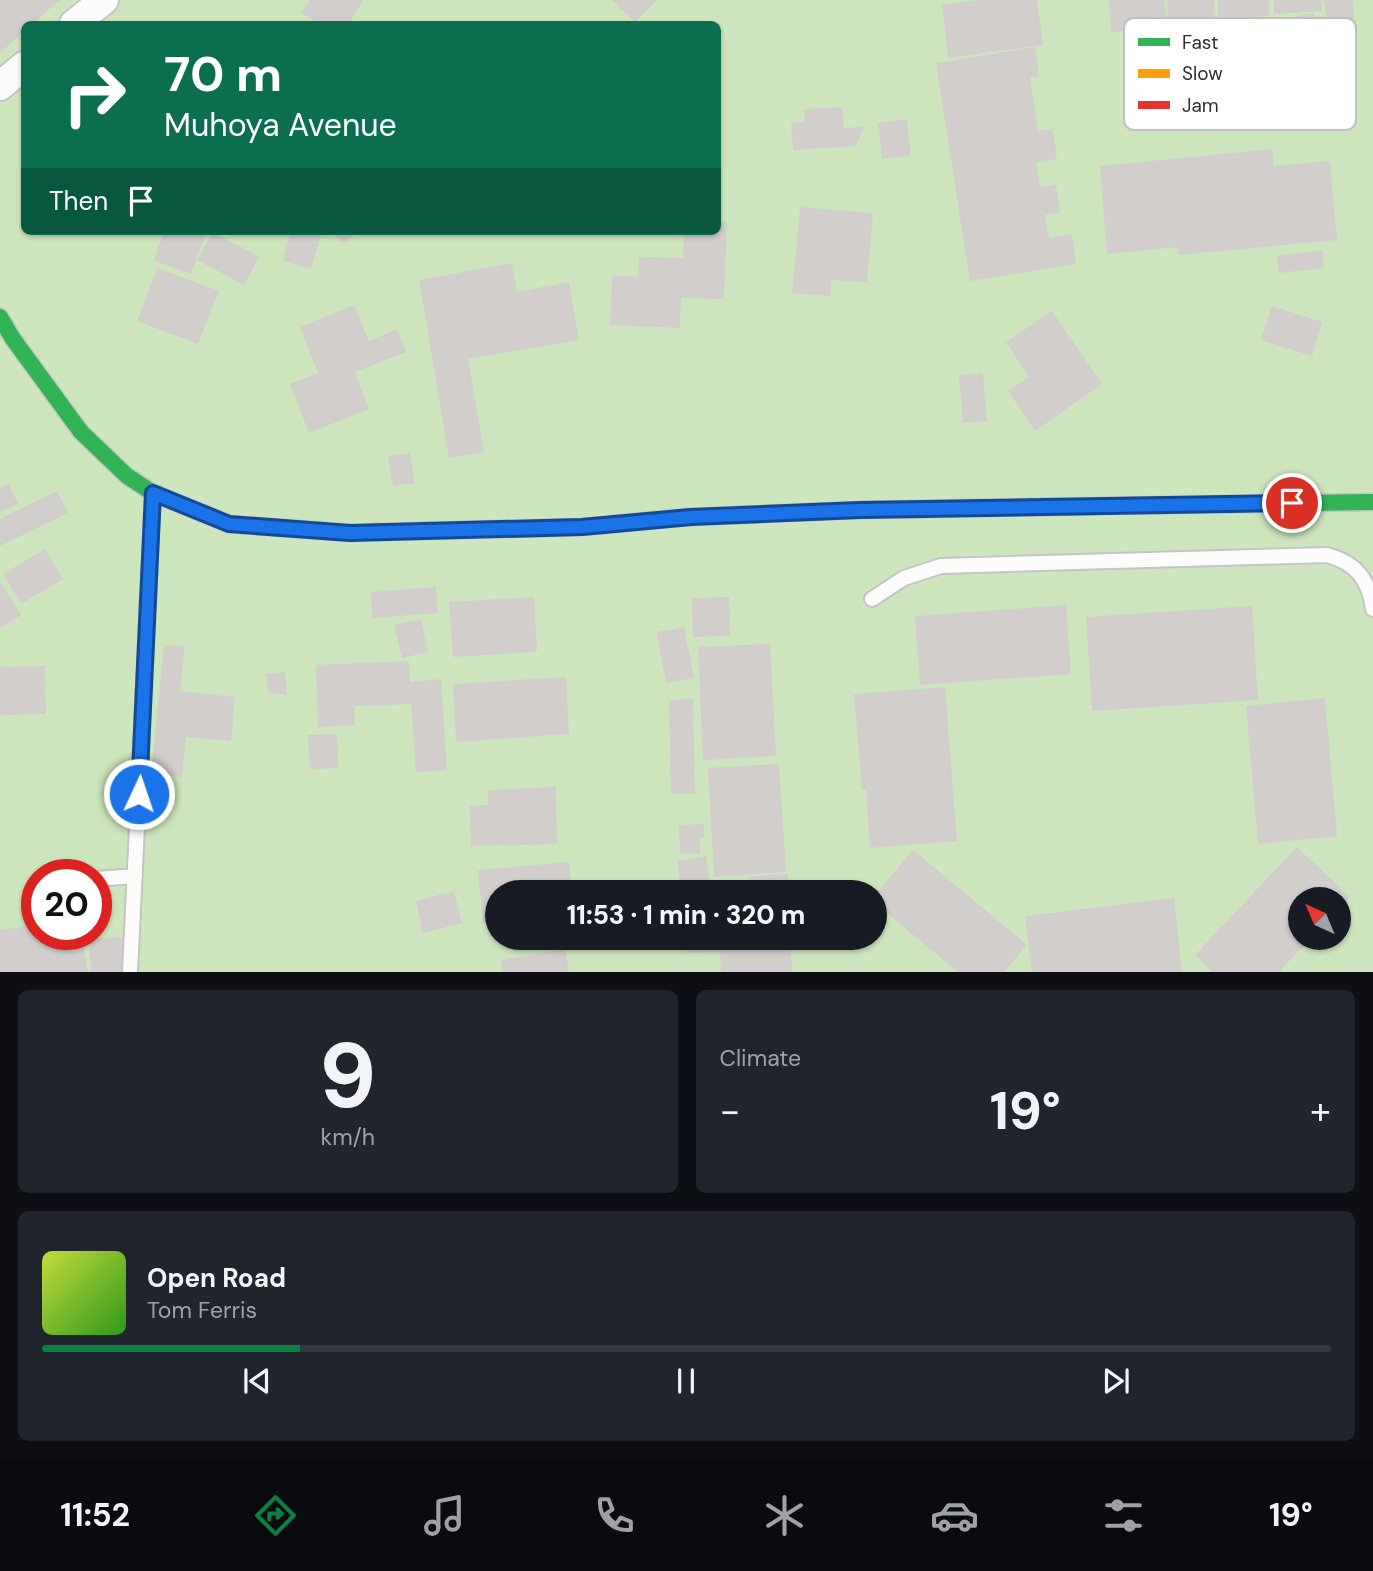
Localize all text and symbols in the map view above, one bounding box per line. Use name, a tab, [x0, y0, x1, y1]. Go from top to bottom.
legend	[1124, 18, 1356, 130]
text: Fast	[1182, 30, 1218, 55]
text: 70 m	[164, 42, 282, 106]
icon: right	[49, 49, 140, 140]
text: Slow	[1182, 61, 1223, 86]
text: Jam	[1182, 93, 1219, 118]
text: Muhoya Avenue	[164, 104, 397, 146]
icon: arrive	[122, 182, 160, 220]
text: Then	[49, 184, 108, 218]
pin	[1262, 473, 1322, 533]
icon: arrive	[1273, 484, 1311, 522]
position arrow	[102, 757, 176, 831]
speed limit sign: 20	[21, 859, 112, 950]
north arrow	[1288, 887, 1351, 950]
map controls	[1288, 887, 1351, 950]
text: 11:53 · 1 min · 320 m	[567, 898, 805, 932]
text: 9	[319, 1017, 377, 1135]
text: Climate	[720, 1043, 801, 1073]
text: 19°	[990, 1077, 1061, 1145]
text: −	[720, 1086, 740, 1136]
text: +	[1310, 1086, 1331, 1136]
text: km/h	[321, 1122, 375, 1152]
text: Open Road	[147, 1261, 286, 1295]
text: Tom Ferris	[147, 1295, 257, 1325]
icon: previous	[238, 1362, 276, 1400]
icon: pause	[667, 1362, 705, 1400]
icon: next	[1097, 1362, 1135, 1400]
icon: directions	[251, 1491, 300, 1540]
icon: music	[420, 1491, 469, 1540]
icon: phone	[590, 1491, 639, 1540]
icon: climate	[760, 1491, 809, 1540]
icon: car	[930, 1491, 979, 1540]
icon: filters	[1099, 1491, 1148, 1540]
text: 11:52	[60, 1494, 130, 1536]
text: 19°	[1269, 1494, 1313, 1536]

